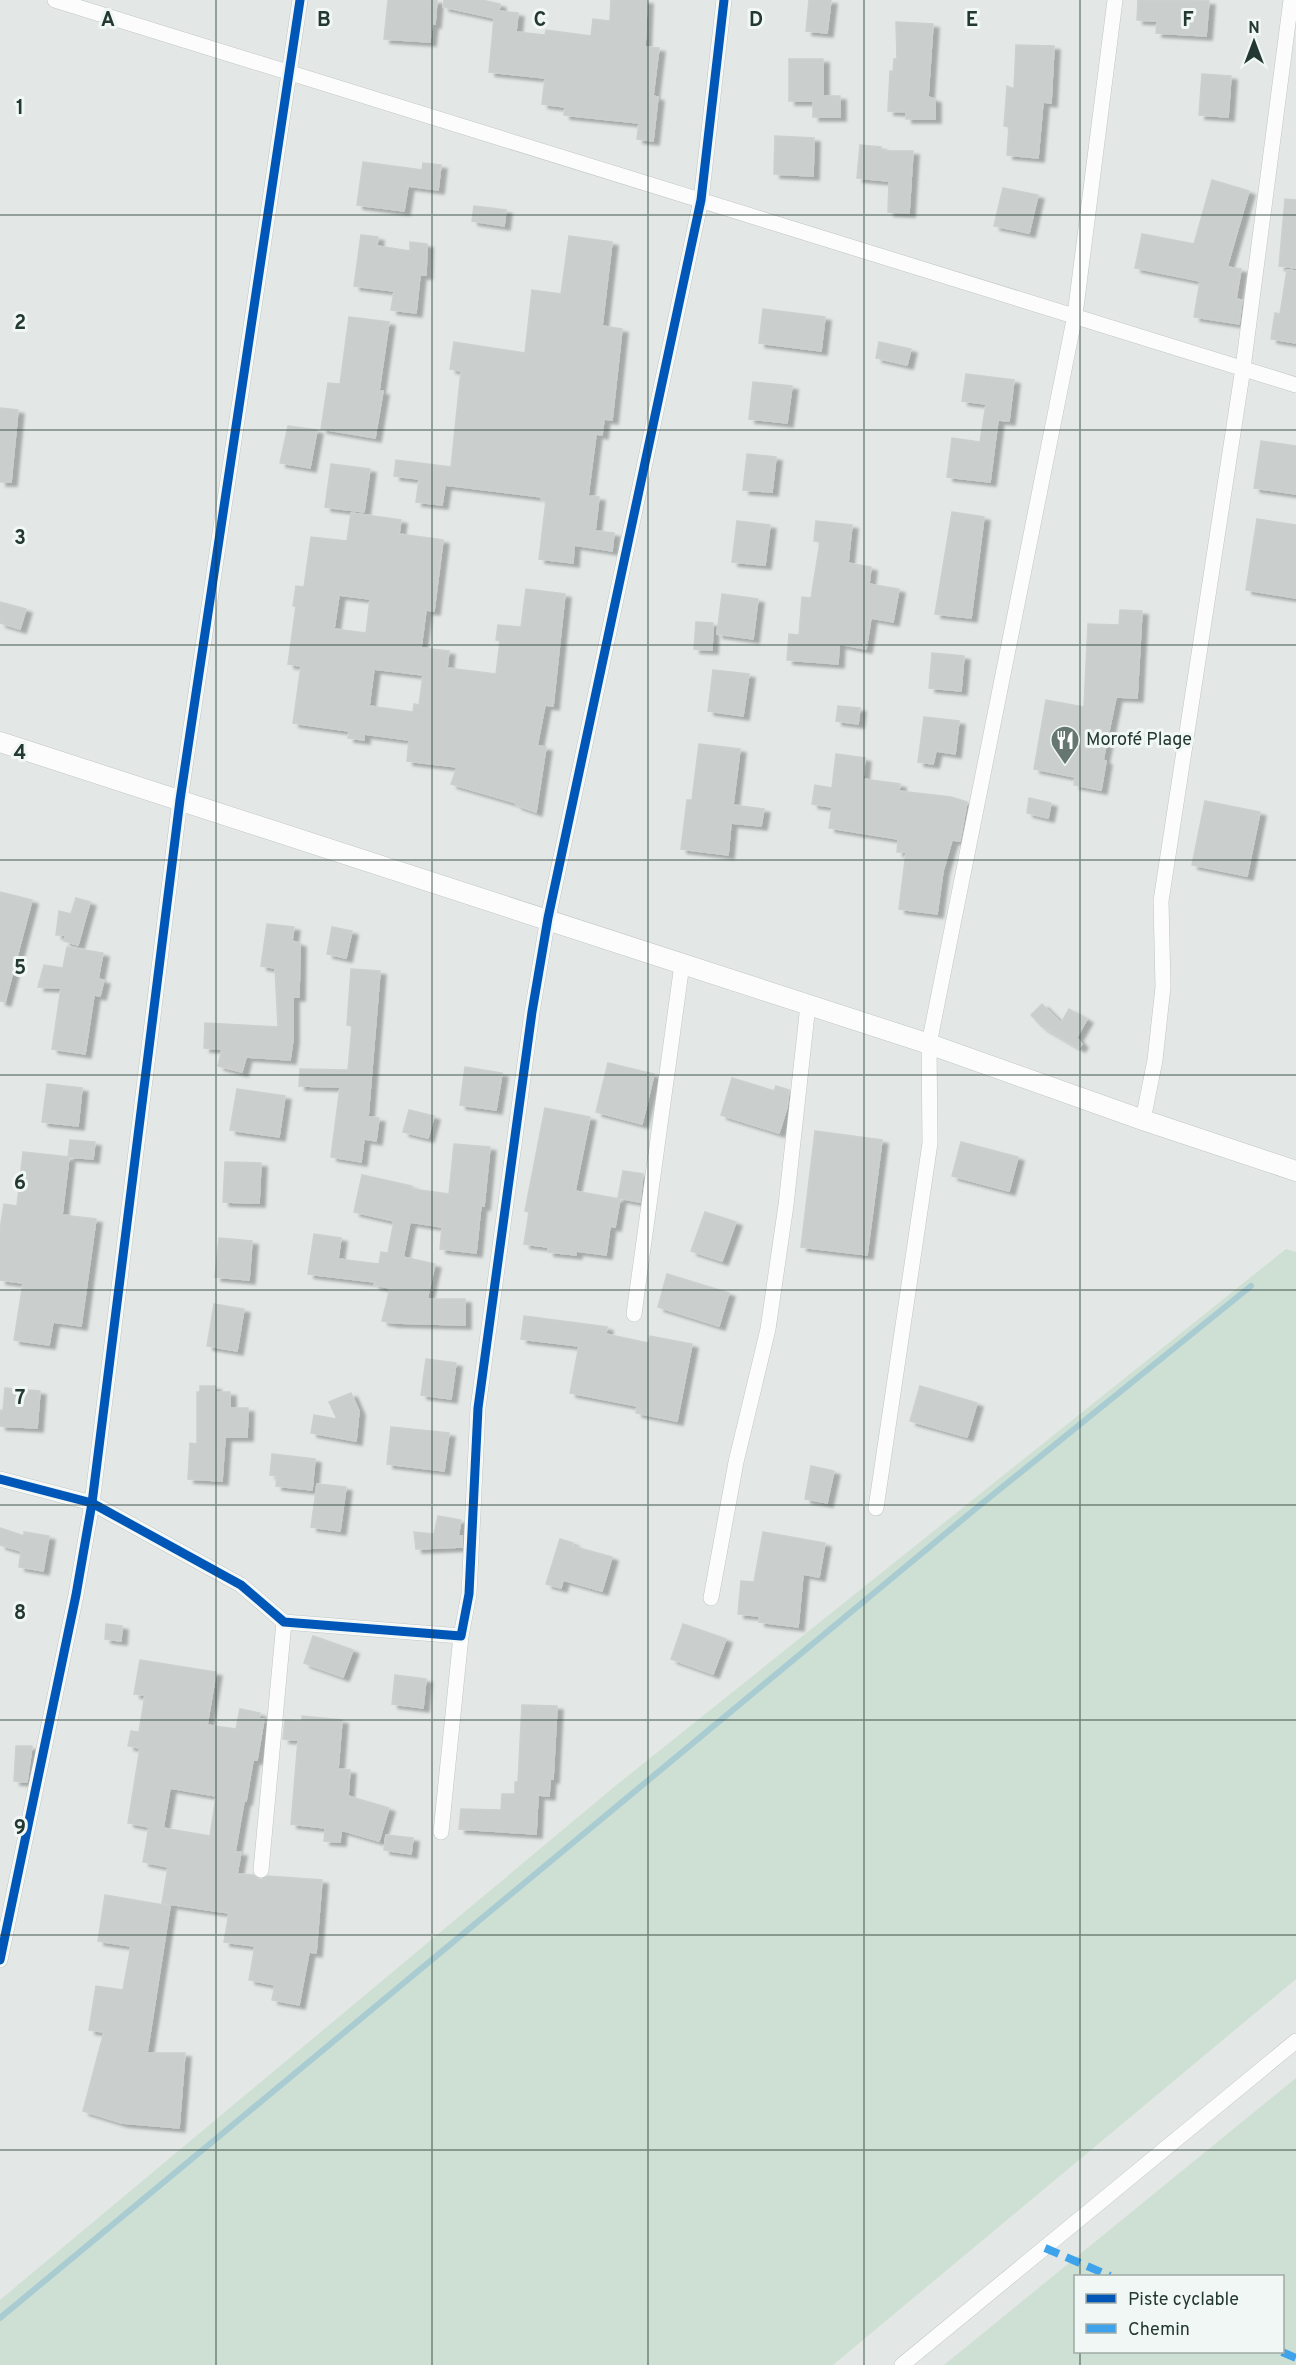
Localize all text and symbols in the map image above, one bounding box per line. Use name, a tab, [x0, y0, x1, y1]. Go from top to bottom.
text: A	[101, 8, 115, 34]
text: B	[317, 8, 331, 34]
text: C	[534, 8, 546, 34]
text: D	[749, 8, 763, 34]
text: E	[966, 8, 978, 34]
text: F	[1182, 8, 1194, 34]
north arrow	[1224, 12, 1284, 72]
text: N	[1248, 19, 1260, 39]
text: 1	[16, 96, 24, 122]
text: 2	[14, 311, 26, 337]
text: 3	[14, 526, 26, 552]
restaurant icon: Morofé Plage	[1049, 724, 1081, 766]
place label: Morofé Plage	[1086, 729, 1192, 752]
text: 4	[14, 741, 26, 767]
text: 5	[14, 956, 26, 982]
text: 6	[14, 1171, 26, 1197]
text: 7	[15, 1386, 25, 1412]
text: 8	[14, 1601, 26, 1627]
text: 9	[14, 1816, 26, 1842]
legend	[1074, 2275, 1284, 2353]
text: Piste cyclable	[1128, 2289, 1239, 2312]
text: Chemin	[1128, 2319, 1190, 2342]

